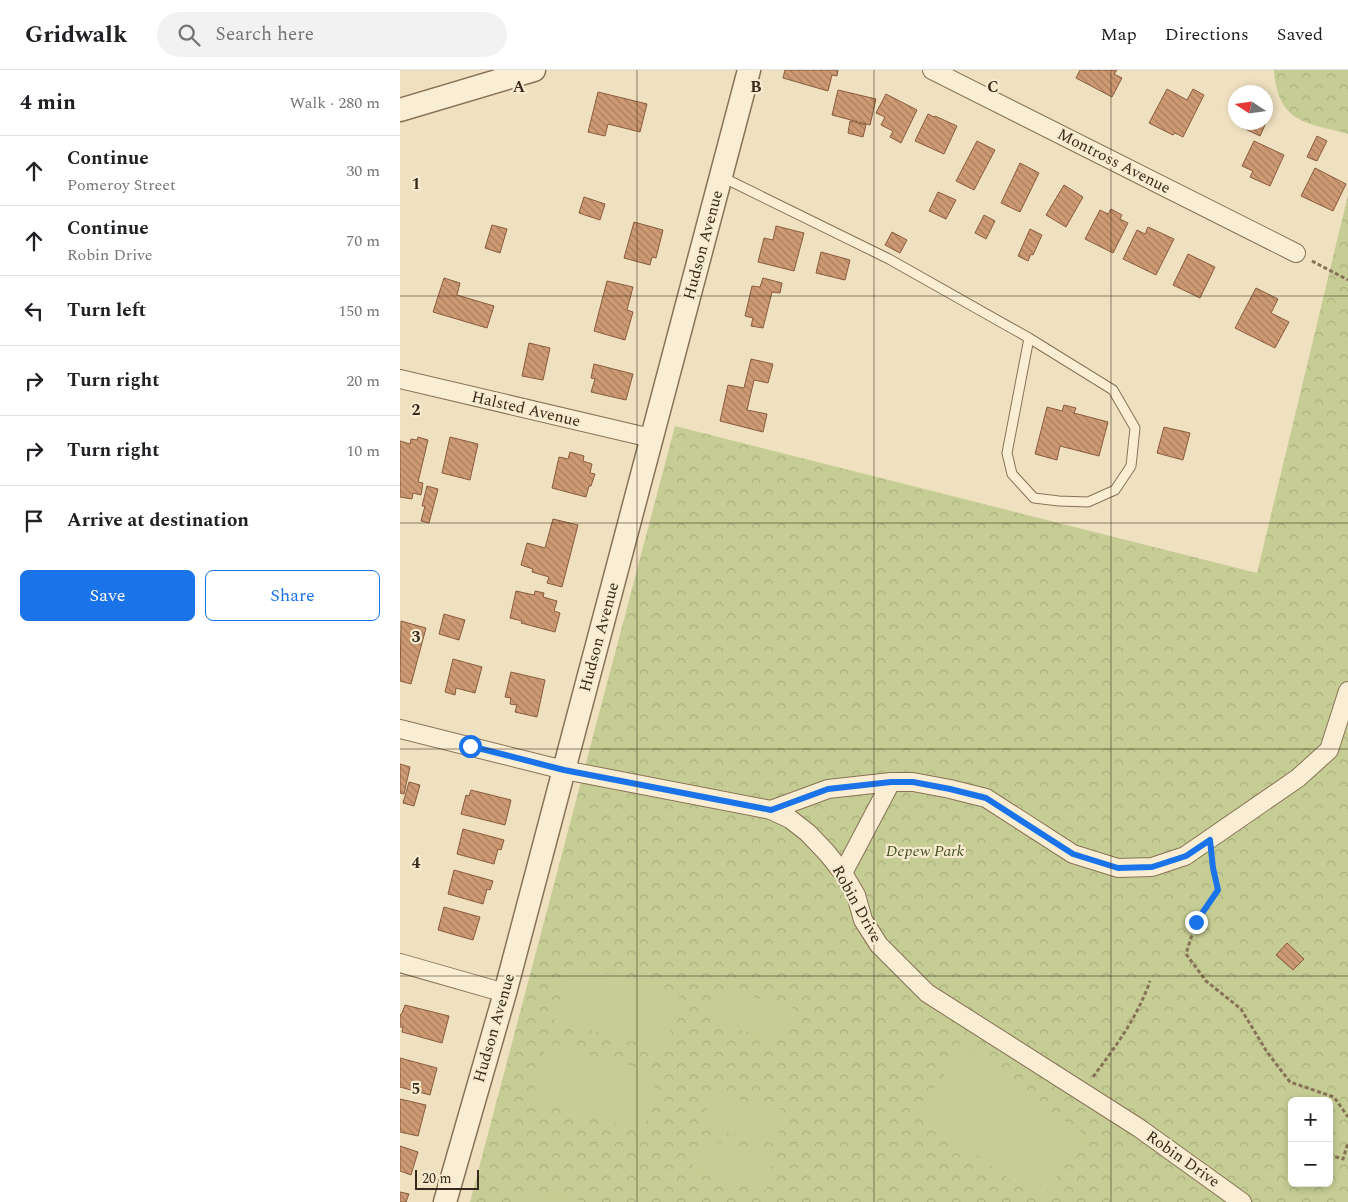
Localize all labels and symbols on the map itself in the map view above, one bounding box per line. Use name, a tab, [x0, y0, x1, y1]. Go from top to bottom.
text: A	[513, 75, 526, 99]
text: B	[750, 75, 762, 99]
text: C	[987, 75, 999, 99]
north arrow	[1228, 85, 1273, 130]
street label: Montross Avenue	[1053, 122, 1175, 200]
text: 1	[412, 172, 420, 196]
street label: Hudson Avenue	[677, 188, 729, 302]
street label: Halsted Avenue	[469, 385, 583, 433]
text: 2	[412, 398, 421, 422]
street label: Hudson Avenue	[573, 580, 625, 694]
text: 3	[412, 625, 421, 649]
route start	[459, 735, 482, 758]
park label: Depew Park	[886, 839, 965, 863]
text: 4	[412, 851, 421, 875]
street label: Robin Drive	[826, 861, 888, 947]
route end	[1185, 911, 1208, 934]
street label: Hudson Avenue	[467, 971, 521, 1085]
text: 5	[412, 1077, 420, 1101]
street label: Robin Drive	[1141, 1125, 1225, 1193]
scale bar	[415, 1167, 479, 1190]

